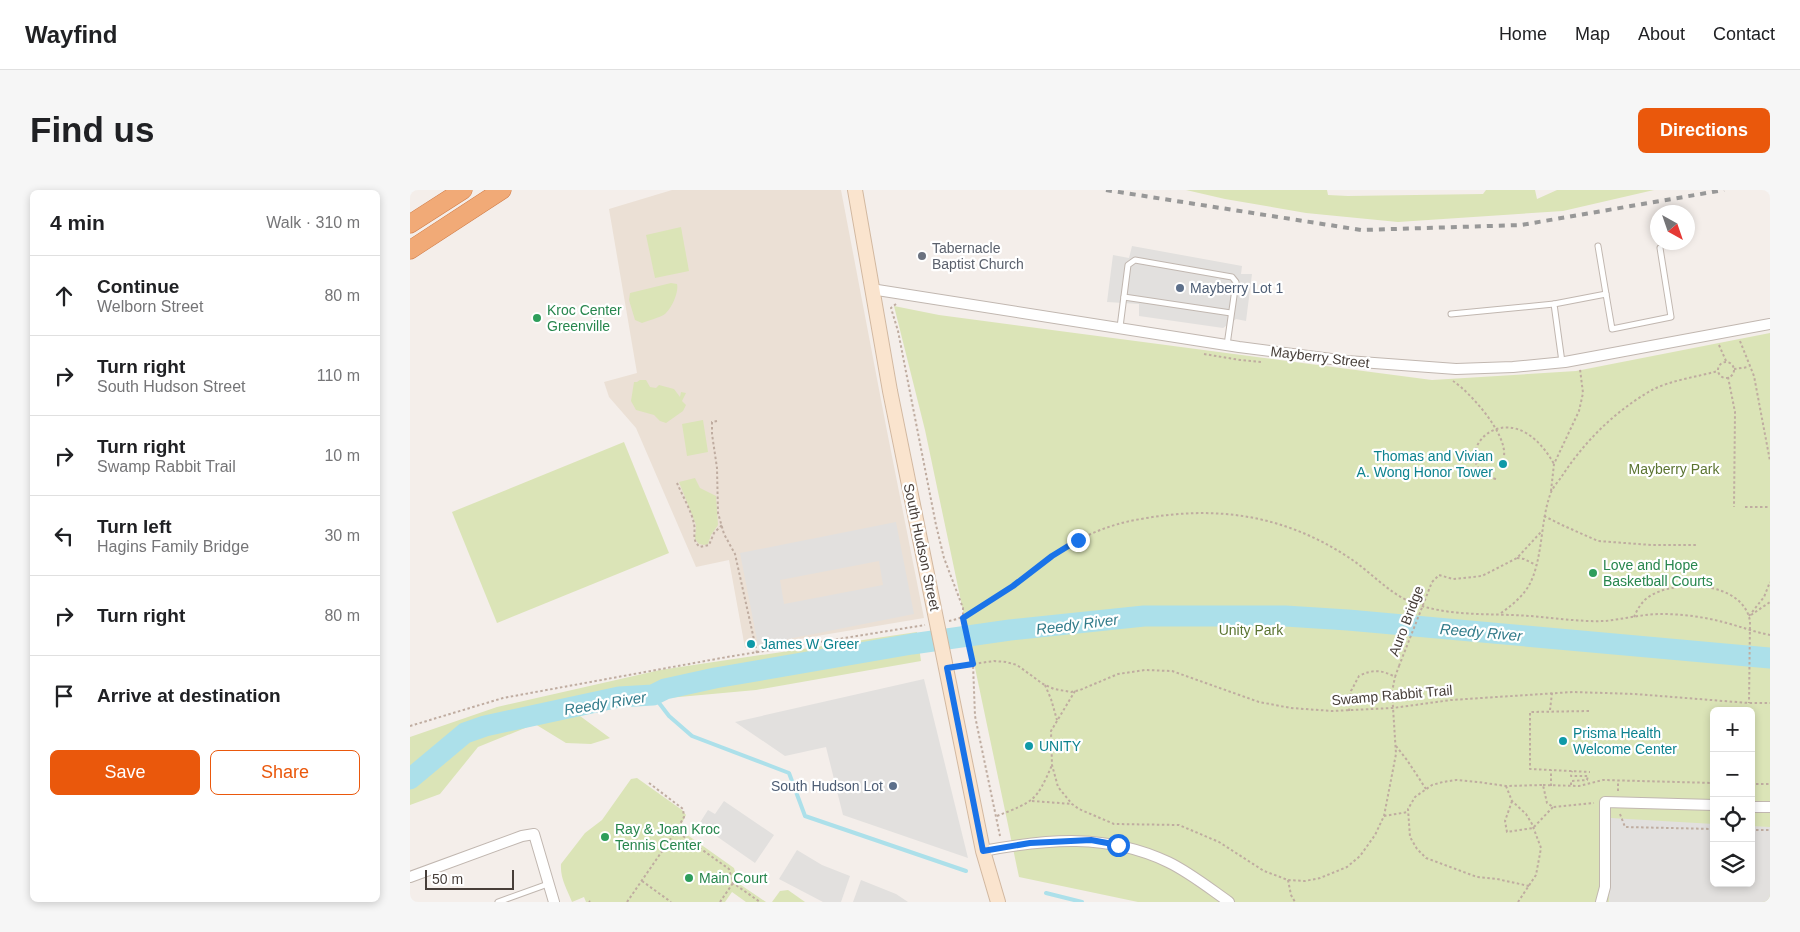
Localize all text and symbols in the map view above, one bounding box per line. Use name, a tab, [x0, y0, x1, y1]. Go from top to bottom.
text: Wayfind	[25, 21, 117, 48]
text: Home	[1499, 24, 1547, 44]
text: Map	[1575, 24, 1610, 44]
text: About	[1638, 24, 1685, 44]
text: Contact	[1713, 24, 1775, 44]
button: Directions	[1638, 108, 1770, 153]
text: Find us	[30, 110, 154, 149]
north arrow	[1650, 205, 1695, 250]
text: 4 min	[50, 211, 105, 234]
text: Walk · 310 m	[266, 214, 360, 231]
place label: Tabernacle Baptist Church	[932, 240, 1024, 272]
marker: Tabernacle Baptist Church	[916, 250, 928, 262]
text: Continue	[97, 276, 179, 297]
place label: Mayberry Lot 1	[1190, 280, 1284, 296]
icon: ahead	[50, 282, 78, 310]
marker: Mayberry Lot 1	[1174, 282, 1186, 294]
text: 80 m	[324, 287, 360, 304]
text: Welborn Street	[97, 298, 203, 315]
place label: Kroc Center Greenville	[547, 302, 622, 334]
marker: Kroc Center Greenville	[531, 312, 543, 324]
street label: Mayberry Street	[1270, 343, 1371, 371]
text: Turn right	[97, 356, 185, 377]
icon: right	[50, 362, 78, 390]
text: 110 m	[317, 367, 360, 384]
text: South Hudson Street	[97, 378, 246, 395]
text: Turn right	[97, 436, 185, 457]
icon: right	[50, 442, 78, 470]
text: 10 m	[324, 447, 360, 464]
place label: Thomas and Vivian A. Wong Honor Tower	[1357, 448, 1493, 480]
text: Swamp Rabbit Trail	[97, 458, 236, 475]
marker: Thomas and Vivian A. Wong Honor Tower	[1497, 458, 1509, 470]
park label: Mayberry Park	[1628, 461, 1721, 477]
street label: South Hudson Street	[901, 482, 943, 612]
text: Turn left	[97, 516, 172, 537]
icon: left	[50, 522, 78, 550]
text: 30 m	[324, 527, 360, 544]
route end	[1067, 529, 1090, 552]
text: Hagins Family Bridge	[97, 538, 249, 555]
place label: Love and Hope Basketball Courts	[1603, 557, 1713, 589]
marker: Love and Hope Basketball Courts	[1587, 567, 1599, 579]
street label: Auro Bridge	[1385, 583, 1427, 658]
icon: right	[50, 602, 78, 630]
text: Turn right	[97, 605, 185, 626]
text: 80 m	[324, 607, 360, 624]
water label: Reedy River	[1035, 610, 1120, 637]
water label: Reedy River	[1439, 620, 1524, 644]
park label: Unity Park	[1219, 622, 1284, 638]
place label: James W Greer	[761, 636, 859, 652]
marker: James W Greer	[745, 638, 757, 650]
icon: arrive	[50, 682, 78, 710]
street label: Swamp Rabbit Trail	[1331, 682, 1453, 708]
text: Arrive at destination	[97, 685, 281, 706]
water label: Reedy River	[563, 688, 648, 718]
map controls	[1710, 707, 1755, 887]
button: +	[1710, 707, 1755, 752]
place label: Prisma Health Welcome Center	[1573, 725, 1677, 757]
marker: Prisma Health Welcome Center	[1557, 735, 1569, 747]
place label: UNITY	[1039, 738, 1082, 754]
marker: UNITY	[1023, 740, 1035, 752]
button: Save	[50, 750, 200, 795]
button: Share	[210, 750, 360, 795]
button: −	[1710, 752, 1755, 797]
place label: South Hudson Lot	[771, 778, 883, 794]
marker: South Hudson Lot	[887, 780, 899, 792]
button: locate	[1710, 797, 1755, 842]
place label: Ray & Joan Kroc Tennis Center	[615, 821, 720, 853]
marker: Ray & Joan Kroc Tennis Center	[599, 831, 611, 843]
route start	[1107, 834, 1130, 857]
button: layers	[1710, 842, 1755, 887]
scale bar	[425, 867, 514, 890]
place label: Main Court	[699, 870, 768, 886]
text: 50 m	[432, 871, 463, 887]
marker: Main Court	[683, 872, 695, 884]

